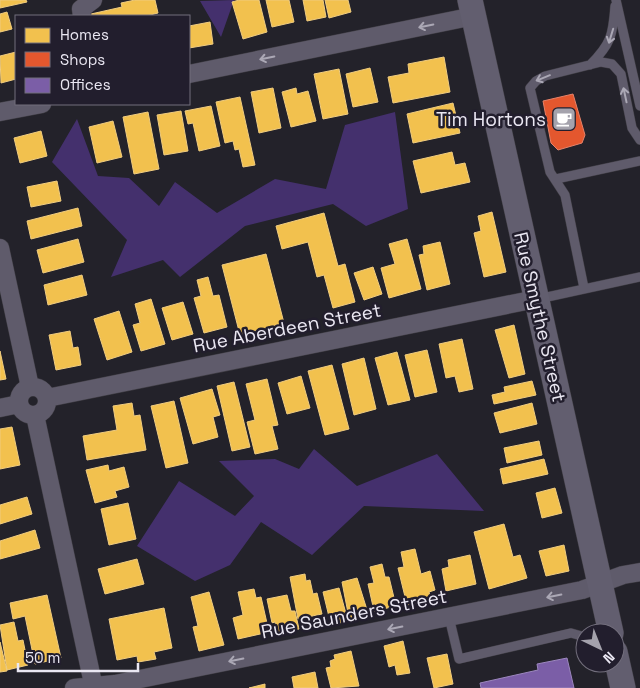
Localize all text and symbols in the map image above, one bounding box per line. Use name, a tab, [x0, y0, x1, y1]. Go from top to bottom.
legend	[15, 15, 190, 105]
one-way arrow	[419, 21, 435, 31]
text: Homes	[60, 25, 109, 44]
one-way arrow	[605, 28, 615, 44]
text: Shops	[60, 50, 105, 69]
one-way arrow	[259, 54, 275, 63]
one-way arrow	[536, 74, 551, 83]
text: Offices	[60, 75, 111, 94]
one-way arrow	[620, 87, 629, 103]
cafe icon: Tim Hortons	[551, 106, 577, 132]
place label: Tim Hortons	[436, 107, 546, 132]
street label: Rue Smythe Street	[508, 230, 572, 404]
street label: Rue Aberdeen Street	[191, 297, 383, 359]
street label: Rue Saunders Street	[259, 584, 449, 644]
one-way arrow	[547, 592, 563, 601]
north arrow	[575, 623, 625, 673]
one-way arrow	[387, 624, 403, 633]
scale bar	[18, 640, 138, 672]
text: 50 m	[25, 648, 60, 667]
text: N	[599, 648, 618, 667]
one-way arrow	[228, 655, 244, 665]

